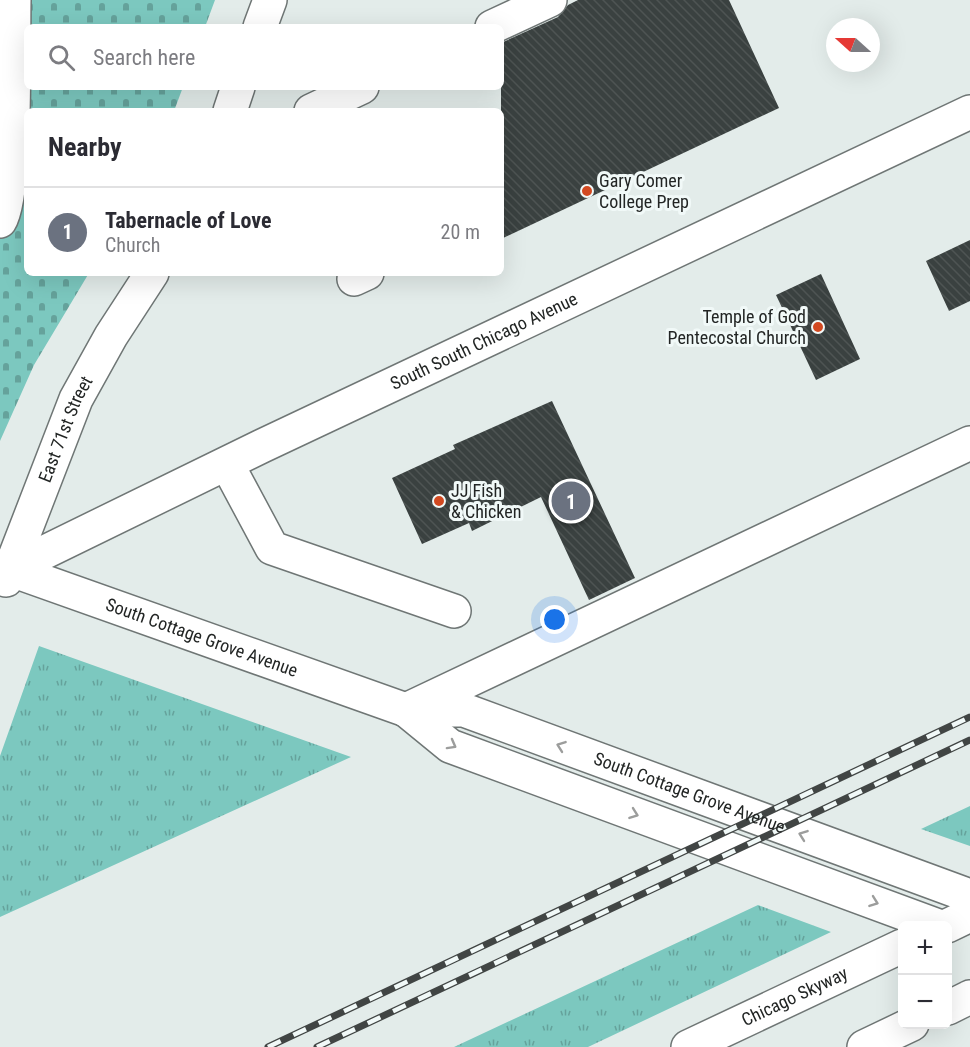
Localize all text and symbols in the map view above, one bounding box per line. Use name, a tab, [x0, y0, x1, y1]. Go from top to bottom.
north arrow	[826, 18, 880, 72]
search box	[24, 24, 504, 90]
icon: search	[45, 41, 78, 74]
text: Search here	[93, 45, 195, 70]
text: Nearby	[48, 132, 122, 162]
place label: Gary Comer College Prep	[599, 170, 689, 212]
marker: Gary Comer College Prep	[580, 184, 594, 198]
text: Tabernacle of Love	[105, 208, 271, 233]
text: 1	[62, 220, 73, 244]
text: 20 m	[441, 220, 480, 244]
text: Church	[105, 233, 160, 257]
street label: South South Chicago Avenue	[387, 288, 581, 394]
place label: Temple of God Pentecostal Church	[668, 306, 806, 348]
marker: Temple of God Pentecostal Church	[811, 320, 825, 334]
street label: East 71st Street	[34, 372, 97, 485]
pin: 1	[552, 478, 590, 524]
place label: JJ Fish & Chicken	[451, 480, 521, 522]
marker: JJ Fish & Chicken	[432, 494, 446, 508]
street label: South Cottage Grove Avenue	[103, 593, 301, 681]
your location	[540, 605, 569, 634]
one-way arrow	[446, 738, 456, 749]
one-way arrow	[556, 740, 567, 753]
street label: South Cottage Grove Avenue	[591, 748, 788, 837]
one-way arrow	[628, 806, 639, 819]
one-way arrow	[799, 829, 809, 842]
one-way arrow	[868, 895, 879, 907]
map controls	[898, 921, 952, 1029]
button: +	[898, 921, 952, 975]
street label: Chicago Skyway	[738, 962, 851, 1030]
button: −	[898, 975, 952, 1029]

